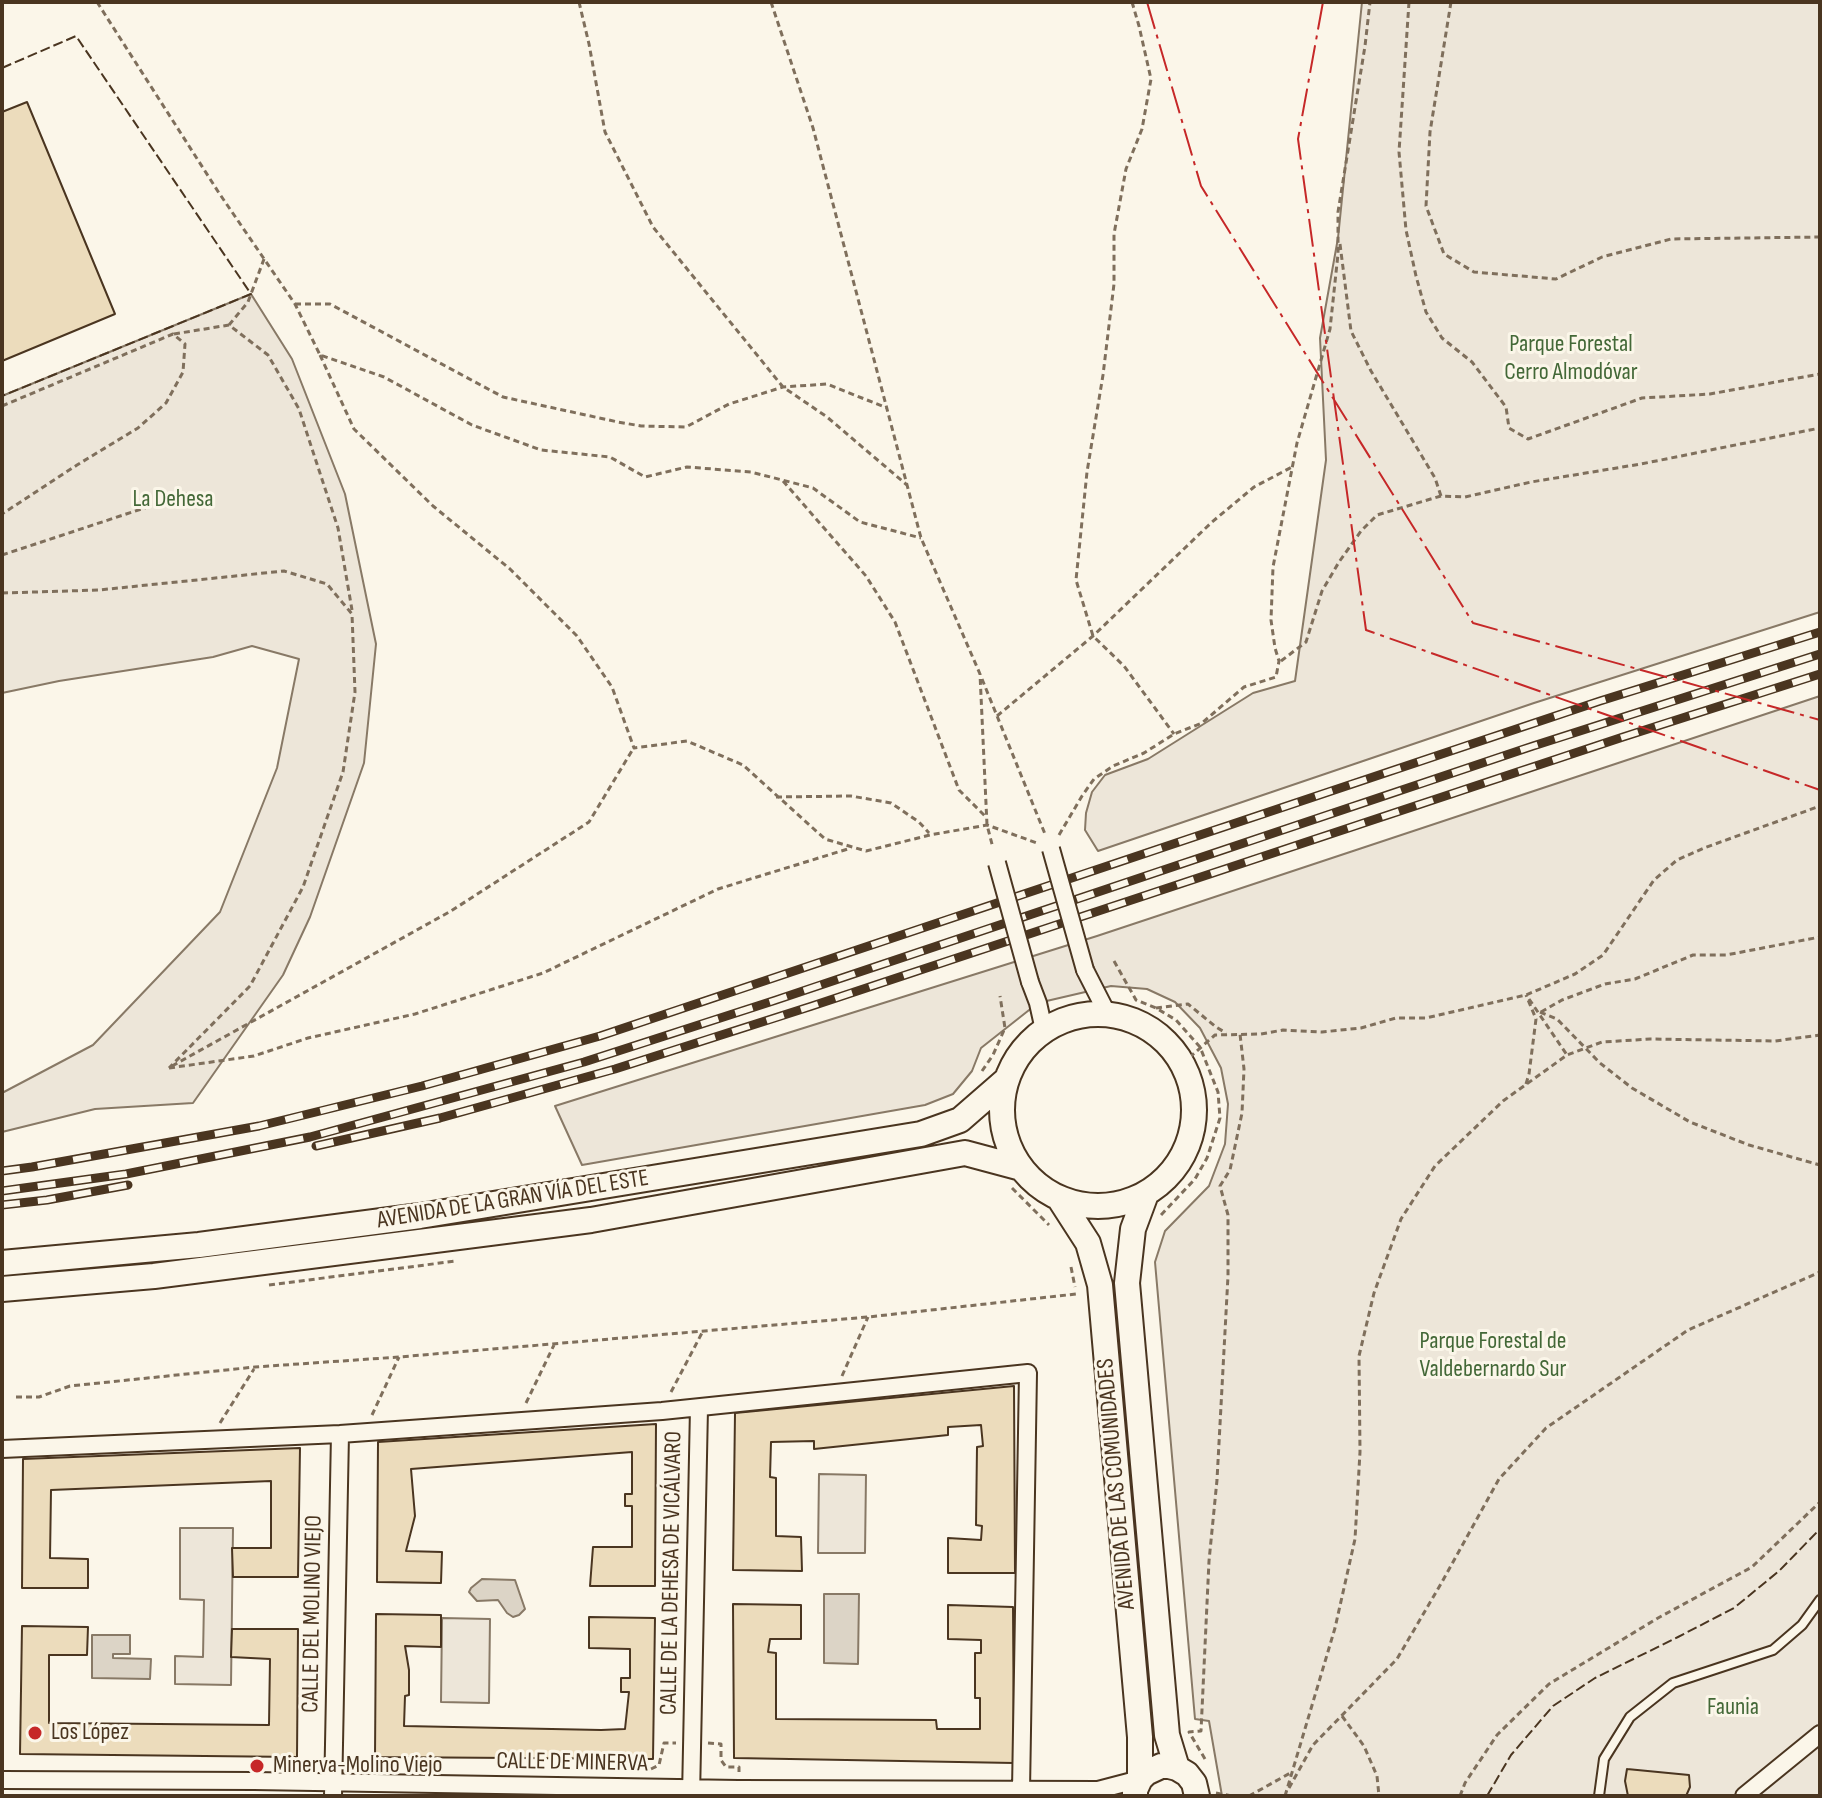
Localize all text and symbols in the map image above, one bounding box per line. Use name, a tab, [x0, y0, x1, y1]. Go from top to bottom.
park label: Parque Forestal Cerro Almodóvar	[1504, 331, 1638, 387]
park label: La Dehesa	[132, 486, 214, 514]
street label: AVENIDA DE LA GRAN VÍA DEL ESTE	[375, 1164, 651, 1236]
park label: Parque Forestal de Valdebernardo Sur	[1420, 1328, 1566, 1384]
street label: AVENIDA DE LAS COMUNIDADES	[1092, 1357, 1142, 1611]
street label: CALLE DE LA DEHESA DE VICÁLVARO	[655, 1431, 689, 1715]
street label: CALLE DEL MOLINO VIEJO	[297, 1515, 329, 1713]
park label: Faunia	[1707, 1694, 1759, 1722]
place label: Los López	[51, 1719, 129, 1747]
marker: Los López	[26, 1724, 44, 1742]
street label: CALLE DE MINERVA	[496, 1747, 648, 1779]
place label: Minerva-Molino Viejo	[273, 1752, 443, 1780]
marker: Minerva-Molino Viejo	[248, 1757, 266, 1775]

